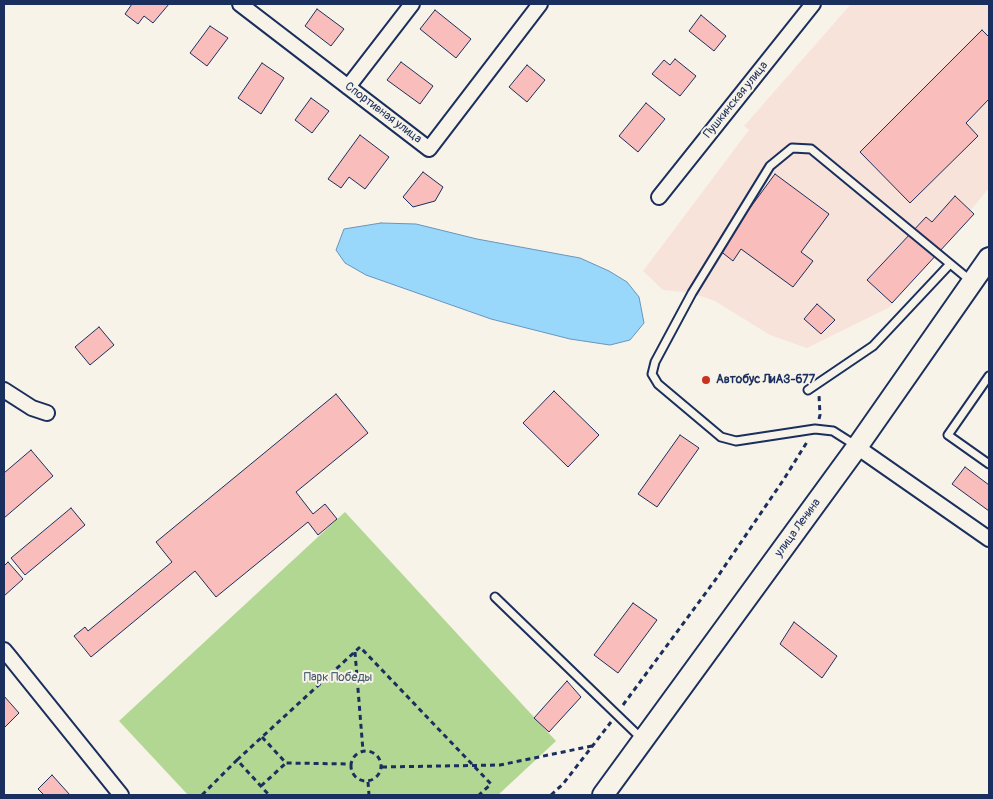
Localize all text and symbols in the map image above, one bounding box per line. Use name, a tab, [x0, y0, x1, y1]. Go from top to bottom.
street label: Пушкинская улица	[701, 59, 771, 141]
street label: Спортивная улица	[342, 79, 424, 147]
place label: Автобус ЛиАЗ-677	[716, 373, 815, 387]
marker: Автобус ЛиАЗ-677	[700, 374, 712, 386]
street label: улица Ленина	[772, 496, 824, 560]
park label: Парк Победы	[304, 671, 372, 685]

